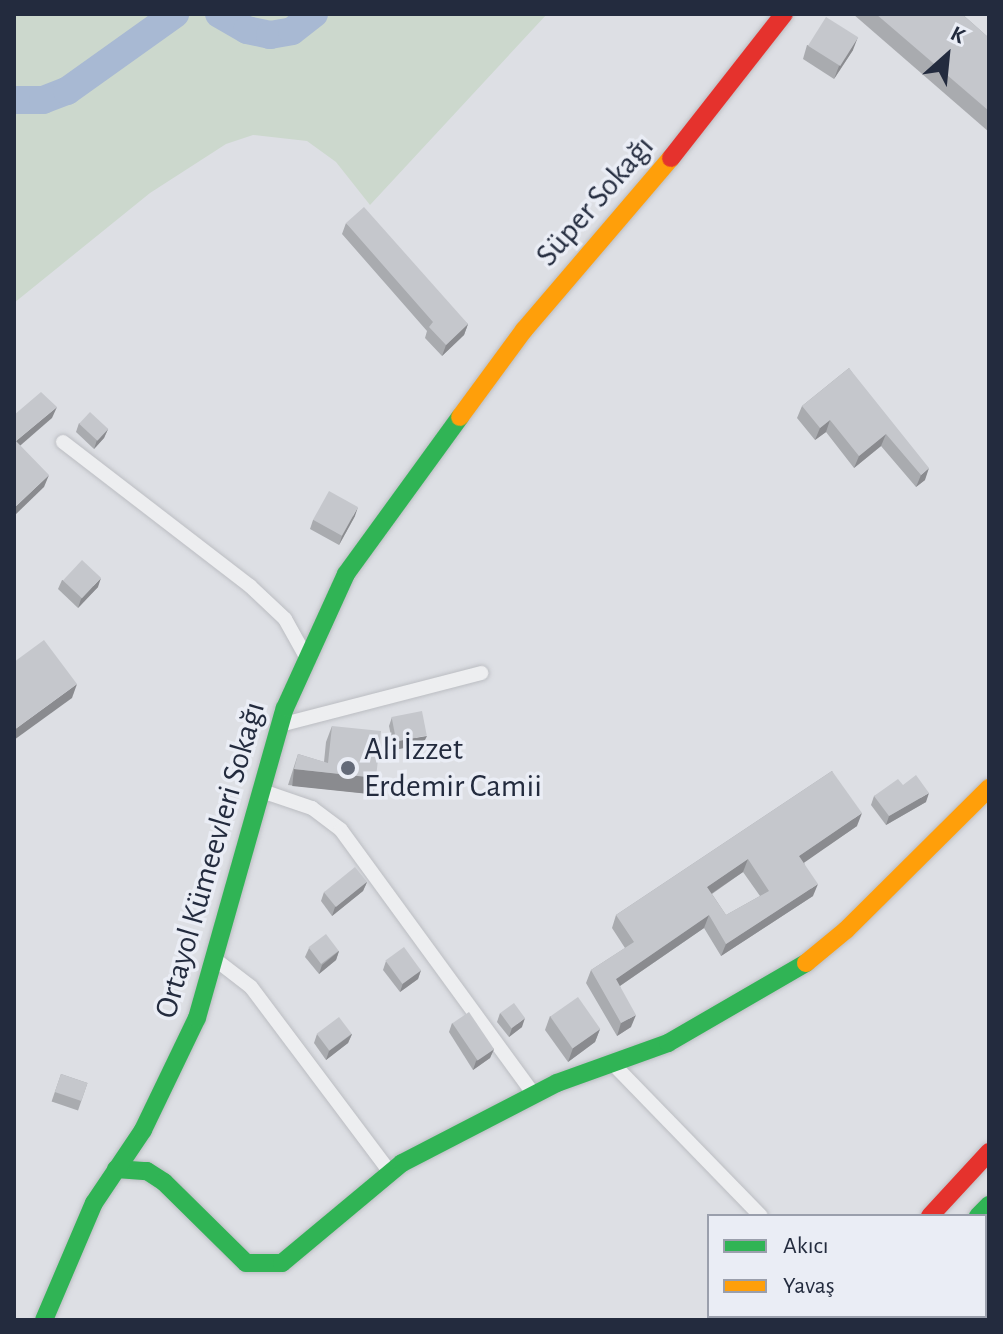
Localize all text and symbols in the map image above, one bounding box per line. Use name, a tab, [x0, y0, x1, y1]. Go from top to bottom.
north arrow	[907, 16, 987, 96]
text: K	[947, 22, 969, 47]
street label: Süper Sokağı	[528, 128, 662, 274]
street label: Ortayol Kümeevleri Sokağı	[146, 697, 274, 1023]
place label: Ali İzzet Erdemir Camii	[364, 731, 542, 806]
marker: Ali İzzet Erdemir Camii	[339, 759, 357, 777]
legend	[707, 1214, 987, 1318]
text: Akıcı	[783, 1234, 829, 1258]
text: Yavaş	[783, 1274, 835, 1298]

